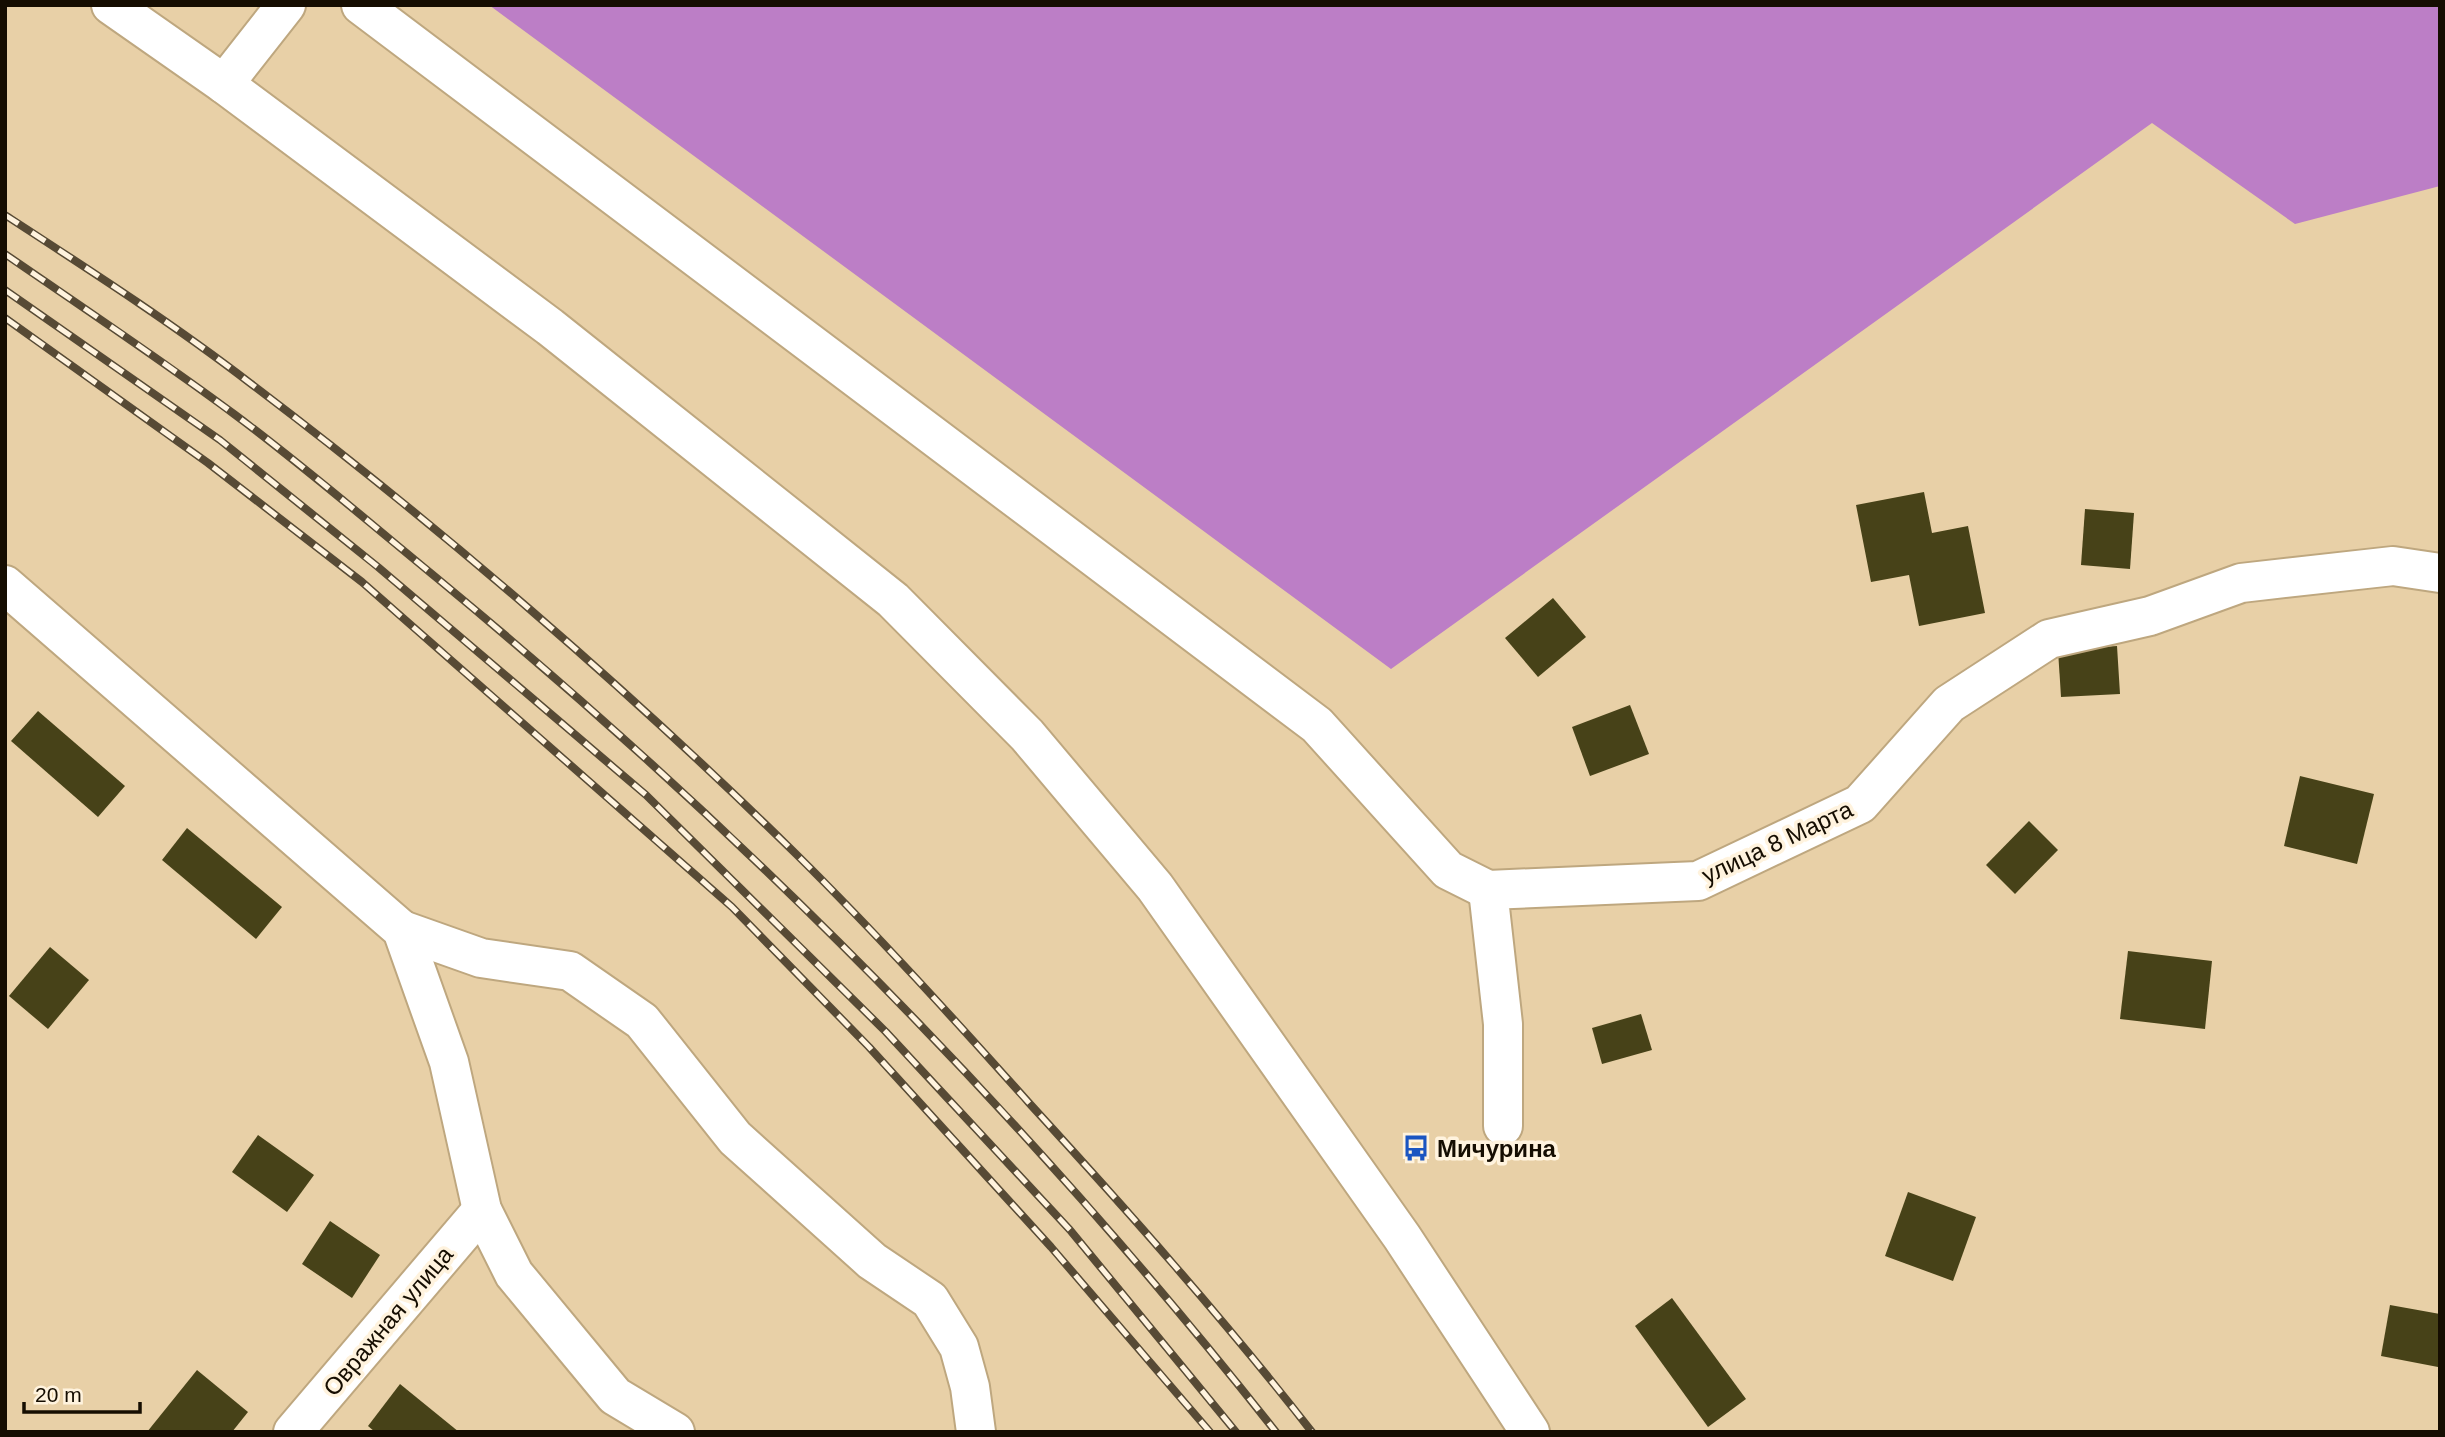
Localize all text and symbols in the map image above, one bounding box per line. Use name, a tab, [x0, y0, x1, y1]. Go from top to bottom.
street label: улица 8 Марта	[1697, 795, 1857, 889]
bus stop icon: Мичурина	[1401, 1133, 1431, 1163]
place label: Мичурина	[1437, 1135, 1557, 1162]
street label: Овражная улица	[318, 1240, 459, 1401]
scale bar	[24, 1370, 140, 1414]
text: 20 m	[35, 1383, 82, 1406]

